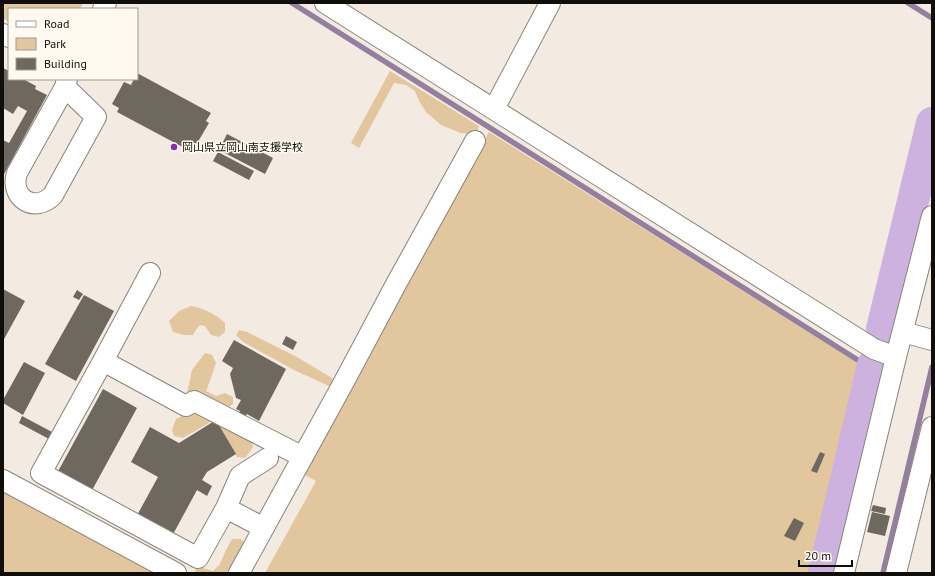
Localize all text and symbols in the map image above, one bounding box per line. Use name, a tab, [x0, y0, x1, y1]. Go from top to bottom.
legend	[8, 8, 138, 80]
text: Road	[44, 16, 69, 31]
text: Park	[44, 36, 66, 51]
text: Building	[44, 56, 87, 71]
place label: 岡山県立岡山南支援学校	[182, 140, 303, 154]
marker: 岡山県立岡山南支援学校	[169, 142, 179, 152]
scale bar	[799, 542, 852, 568]
text: 20 m	[805, 548, 831, 563]

